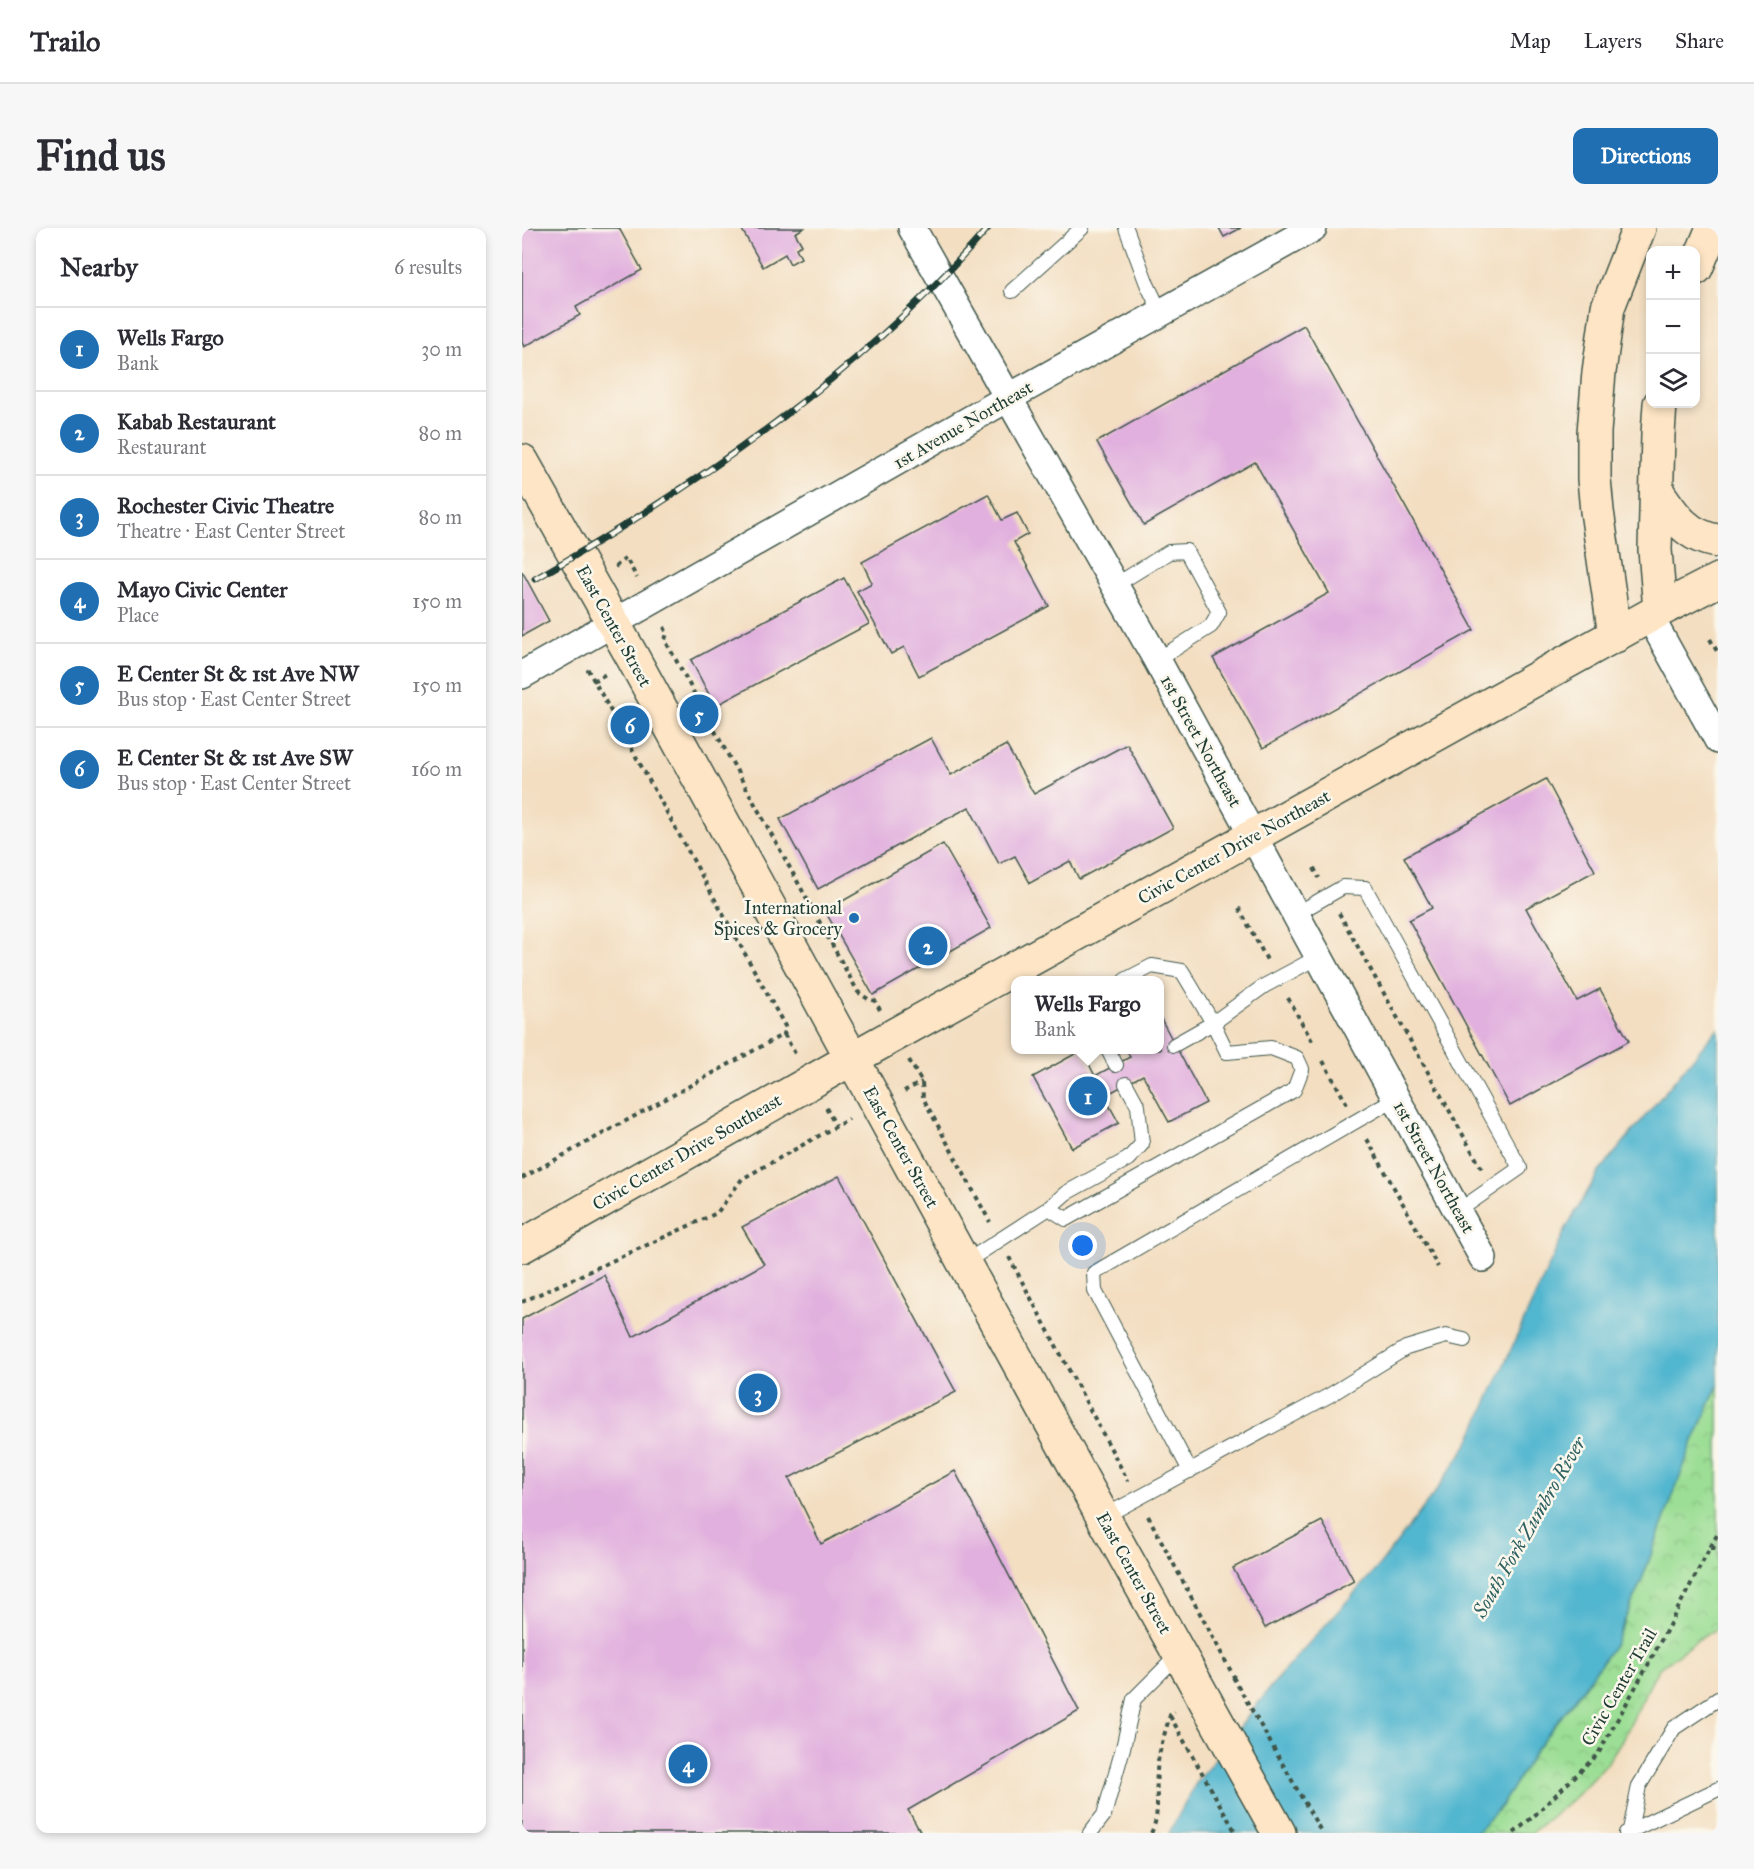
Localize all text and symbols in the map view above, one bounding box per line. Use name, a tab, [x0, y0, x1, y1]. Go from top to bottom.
text: Trailo	[30, 24, 100, 59]
text: Map	[1510, 28, 1551, 54]
text: Layers	[1584, 28, 1642, 54]
text: Share	[1675, 28, 1724, 54]
button: Directions	[1573, 128, 1718, 184]
text: Find us	[36, 130, 166, 182]
map controls	[1646, 246, 1700, 408]
button: +	[1646, 246, 1700, 300]
text: Nearby	[60, 251, 138, 283]
text: 6 results	[394, 255, 462, 279]
button: −	[1646, 300, 1700, 354]
text: Wells Fargo	[117, 324, 224, 351]
text: 1	[76, 337, 83, 361]
text: 30 m	[421, 337, 462, 361]
text: Bank	[117, 351, 159, 375]
button: layers	[1646, 354, 1700, 408]
street label: 1st Avenue Northeast	[889, 376, 1037, 474]
text: Kabab Restaurant	[117, 408, 276, 435]
text: 2	[75, 421, 84, 445]
text: 80 m	[419, 421, 462, 445]
text: Restaurant	[117, 435, 207, 459]
text: Rochester Civic Theatre	[117, 492, 334, 519]
text: 3	[76, 505, 84, 529]
text: 80 m	[419, 505, 462, 529]
text: Theatre · East Center Street	[117, 519, 345, 543]
street label: East Center Street	[571, 561, 657, 691]
text: Mayo Civic Center	[117, 576, 287, 603]
text: 4	[74, 589, 85, 613]
text: 150 m	[412, 589, 462, 613]
text: Place	[117, 603, 159, 627]
text: E Center St & 1st Ave NW	[117, 660, 359, 687]
street label: 1st Street Northeast	[1156, 671, 1247, 811]
text: 5	[75, 673, 84, 697]
text: 150 m	[412, 673, 462, 697]
text: Bus stop · East Center Street	[117, 687, 351, 711]
pin: 5	[680, 692, 718, 736]
pin: 6	[610, 702, 650, 748]
text: E Center St & 1st Ave SW	[117, 744, 353, 771]
text: 6	[74, 757, 85, 781]
text: 160 m	[411, 757, 462, 781]
text: Bus stop · East Center Street	[117, 771, 351, 795]
street label: Civic Center Drive Northeast	[1134, 785, 1335, 909]
place label: International Spices & Grocery	[714, 897, 843, 940]
marker: International Spices & Grocery	[847, 911, 861, 925]
pin: 2	[908, 924, 948, 968]
popup	[1011, 976, 1164, 1054]
text: Wells Fargo	[1034, 990, 1141, 1017]
text: Bank	[1034, 1017, 1076, 1041]
pin: 1	[1068, 1074, 1108, 1118]
street label: East Center Street	[858, 1082, 944, 1212]
street label: Civic Center Drive Southeast	[588, 1088, 786, 1215]
street label: 1st Street Northeast	[1389, 1097, 1480, 1237]
your location	[1068, 1231, 1097, 1260]
pin: 3	[738, 1370, 778, 1416]
water label: South Fork Zumbro River	[1467, 1431, 1591, 1623]
street label: East Center Street	[1091, 1508, 1177, 1638]
street label: Civic Center Trail	[1576, 1624, 1662, 1750]
pin: 4	[668, 1742, 708, 1786]

